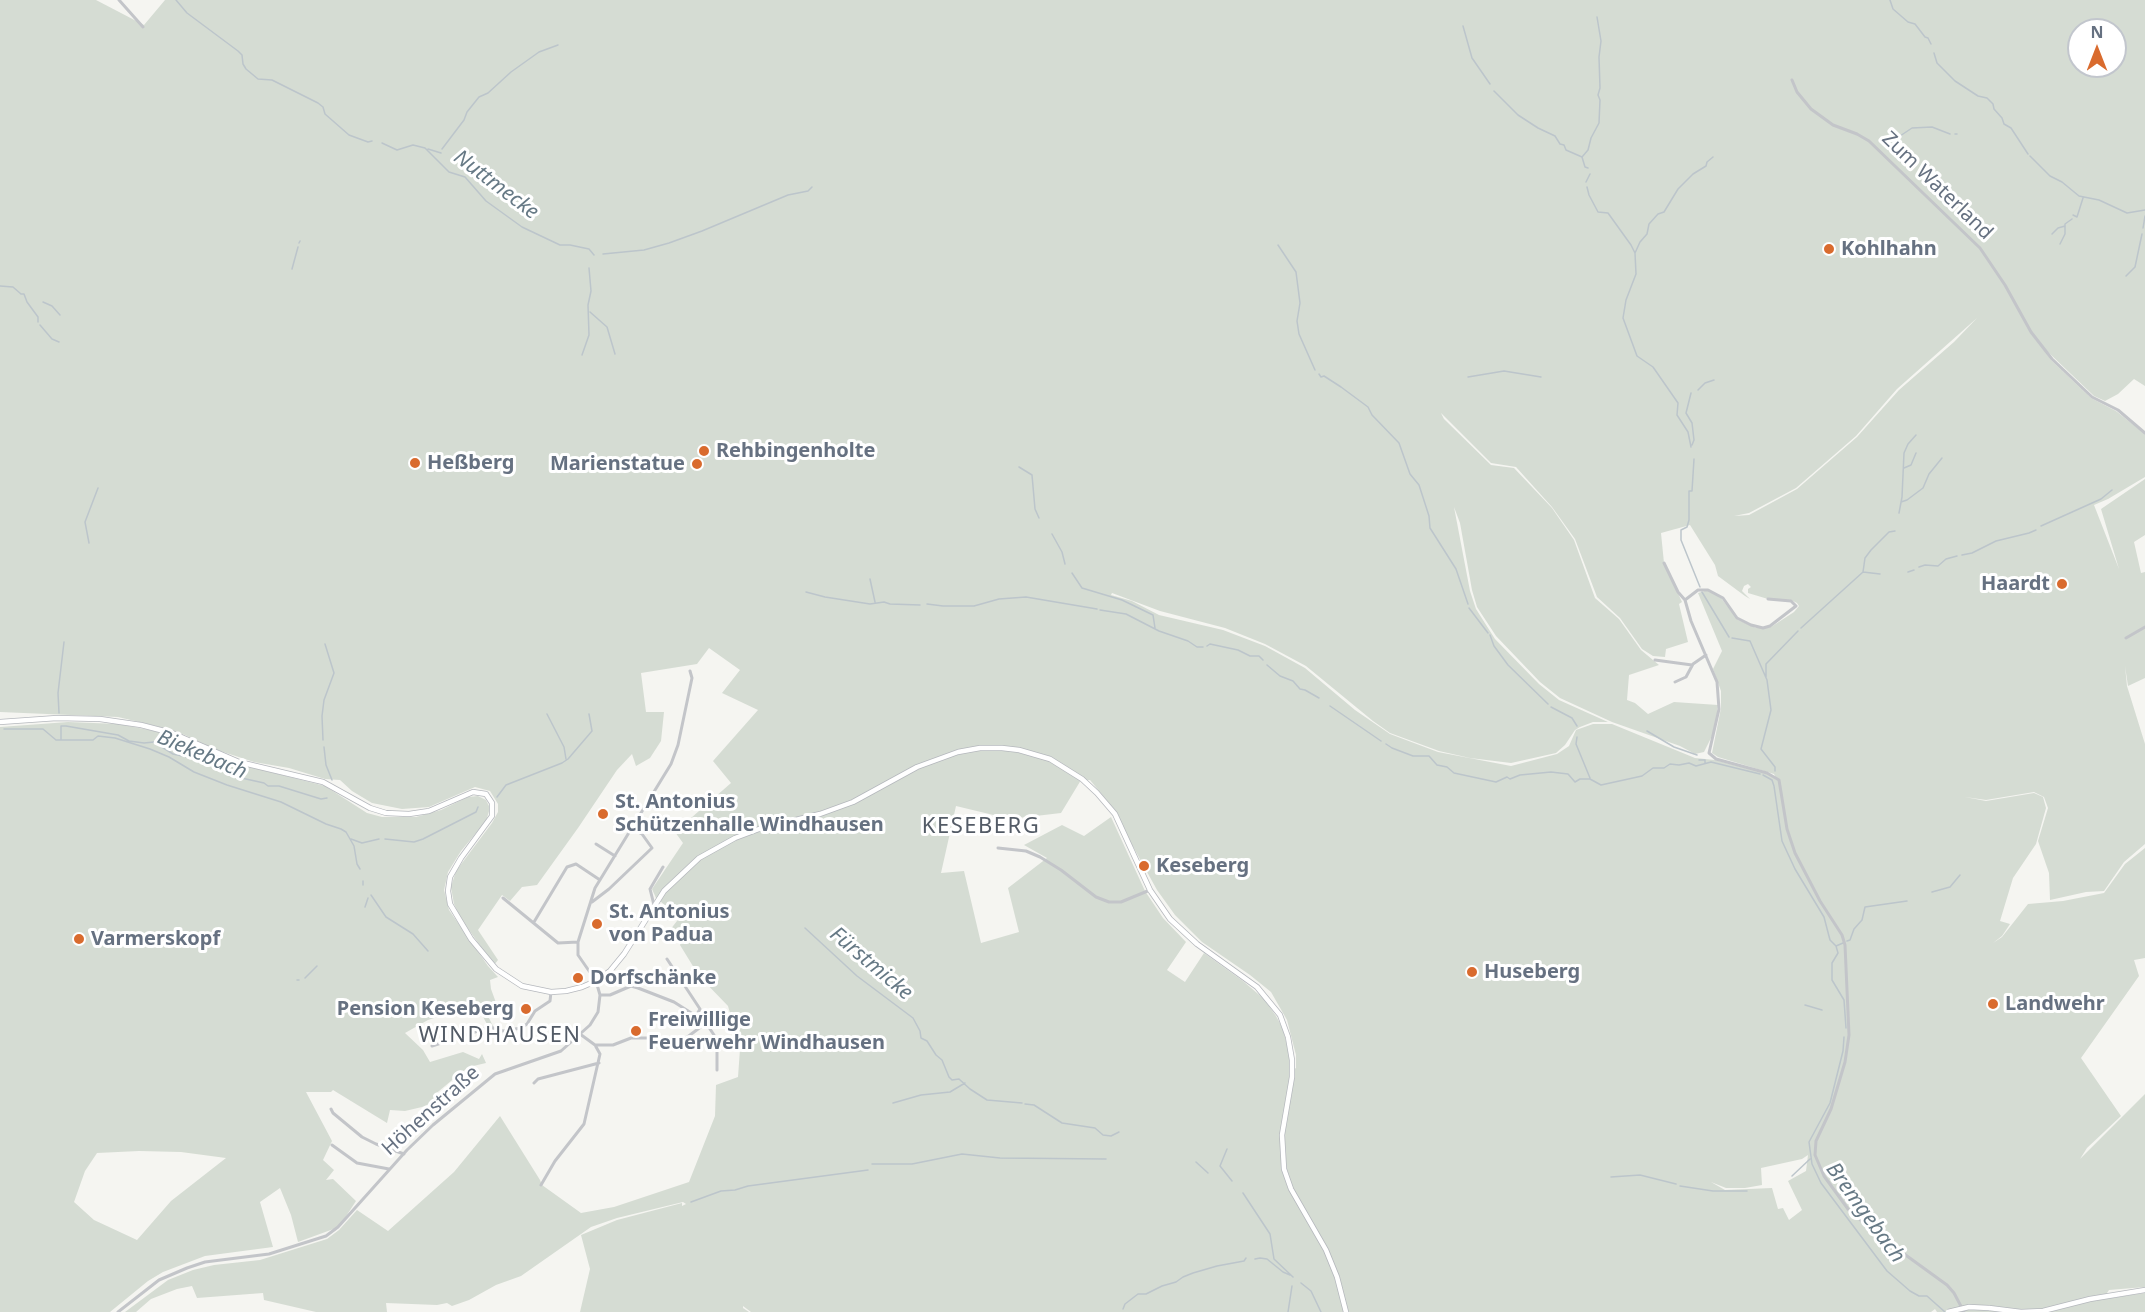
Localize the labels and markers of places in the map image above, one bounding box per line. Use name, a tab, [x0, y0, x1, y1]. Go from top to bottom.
place label: Kohlhahn	[1841, 237, 1937, 261]
marker: Kohlhahn	[1822, 242, 1836, 256]
place label: Rehbingenholte	[716, 439, 875, 463]
marker: Rehbingenholte	[697, 444, 711, 458]
place label: Heßberg	[427, 451, 514, 475]
place label: Marienstatue	[550, 452, 685, 476]
marker: Heßberg	[408, 456, 422, 470]
marker: Marienstatue	[690, 457, 704, 471]
place label: Haardt	[1981, 572, 2050, 596]
marker: Haardt	[2055, 577, 2069, 591]
place label: St. Antonius Schützenhalle Windhausen	[615, 790, 884, 837]
marker: St. Antonius Schützenhalle Windhausen	[596, 807, 610, 821]
place label: Keseberg	[1156, 854, 1249, 878]
marker: Keseberg	[1137, 859, 1151, 873]
place label: St. Antonius von Padua	[609, 900, 730, 947]
marker: St. Antonius von Padua	[590, 917, 604, 931]
place label: Varmerskopf	[91, 927, 220, 951]
marker: Varmerskopf	[72, 932, 86, 946]
place label: Huseberg	[1484, 960, 1580, 984]
marker: Huseberg	[1465, 965, 1479, 979]
place label: Dorfschänke	[590, 966, 716, 990]
marker: Dorfschänke	[571, 971, 585, 985]
place label: Landwehr	[2005, 992, 2105, 1016]
place label: Pension Keseberg	[337, 997, 514, 1021]
marker: Landwehr	[1986, 997, 2000, 1011]
marker: Pension Keseberg	[519, 1002, 533, 1016]
place label: Freiwillige Feuerwehr Windhausen	[648, 1008, 885, 1055]
marker: Freiwillige Feuerwehr Windhausen	[629, 1024, 643, 1038]

